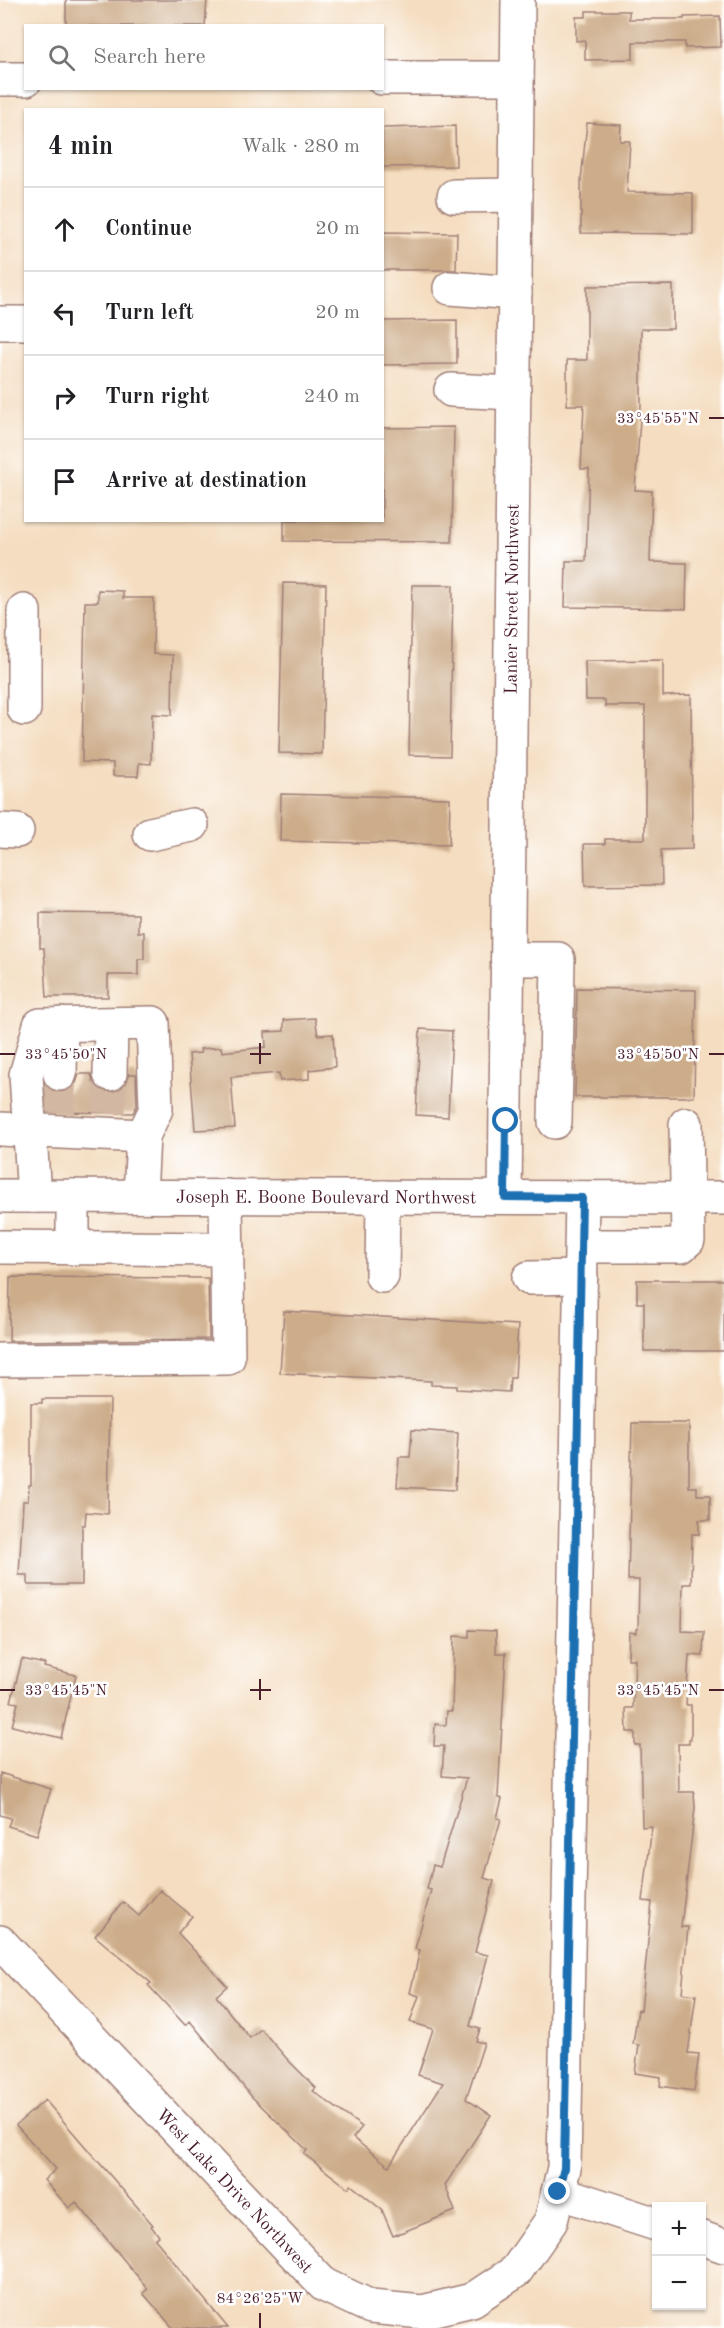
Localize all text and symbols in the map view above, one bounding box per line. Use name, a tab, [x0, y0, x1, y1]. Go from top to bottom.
search box	[24, 24, 384, 90]
icon: search	[45, 41, 78, 74]
text: Search here	[93, 46, 206, 68]
text: 4 min	[48, 134, 113, 160]
text: Walk · 280 m	[241, 137, 360, 157]
icon: ahead	[48, 213, 81, 246]
text: Continue	[105, 218, 192, 240]
text: 20 m	[315, 219, 360, 239]
icon: left	[48, 297, 81, 330]
text: Turn left	[105, 302, 194, 324]
text: 20 m	[315, 303, 360, 323]
icon: right	[48, 381, 81, 414]
text: Turn right	[105, 386, 209, 408]
text: 240 m	[304, 387, 360, 407]
text: 33°45'55"N	[617, 412, 699, 427]
icon: arrive	[48, 465, 81, 498]
text: Arrive at destination	[105, 470, 307, 492]
street label: Lanier Street Northwest	[502, 503, 523, 695]
text: 33°45'50"N	[25, 1048, 107, 1063]
text: 33°45'50"N	[617, 1048, 699, 1063]
route start	[492, 1107, 518, 1133]
street label: Joseph E. Boone Boulevard Northwest	[176, 1188, 476, 1207]
text: 33°45'45"N	[25, 1684, 107, 1699]
text: 33°45'45"N	[617, 1684, 699, 1699]
street label: West Lake Drive Northwest	[152, 2106, 316, 2277]
route end	[544, 2178, 570, 2204]
map controls	[652, 2202, 706, 2310]
button: +	[652, 2202, 706, 2256]
button: −	[652, 2256, 706, 2310]
text: 84°26'25"W	[217, 2292, 303, 2307]

